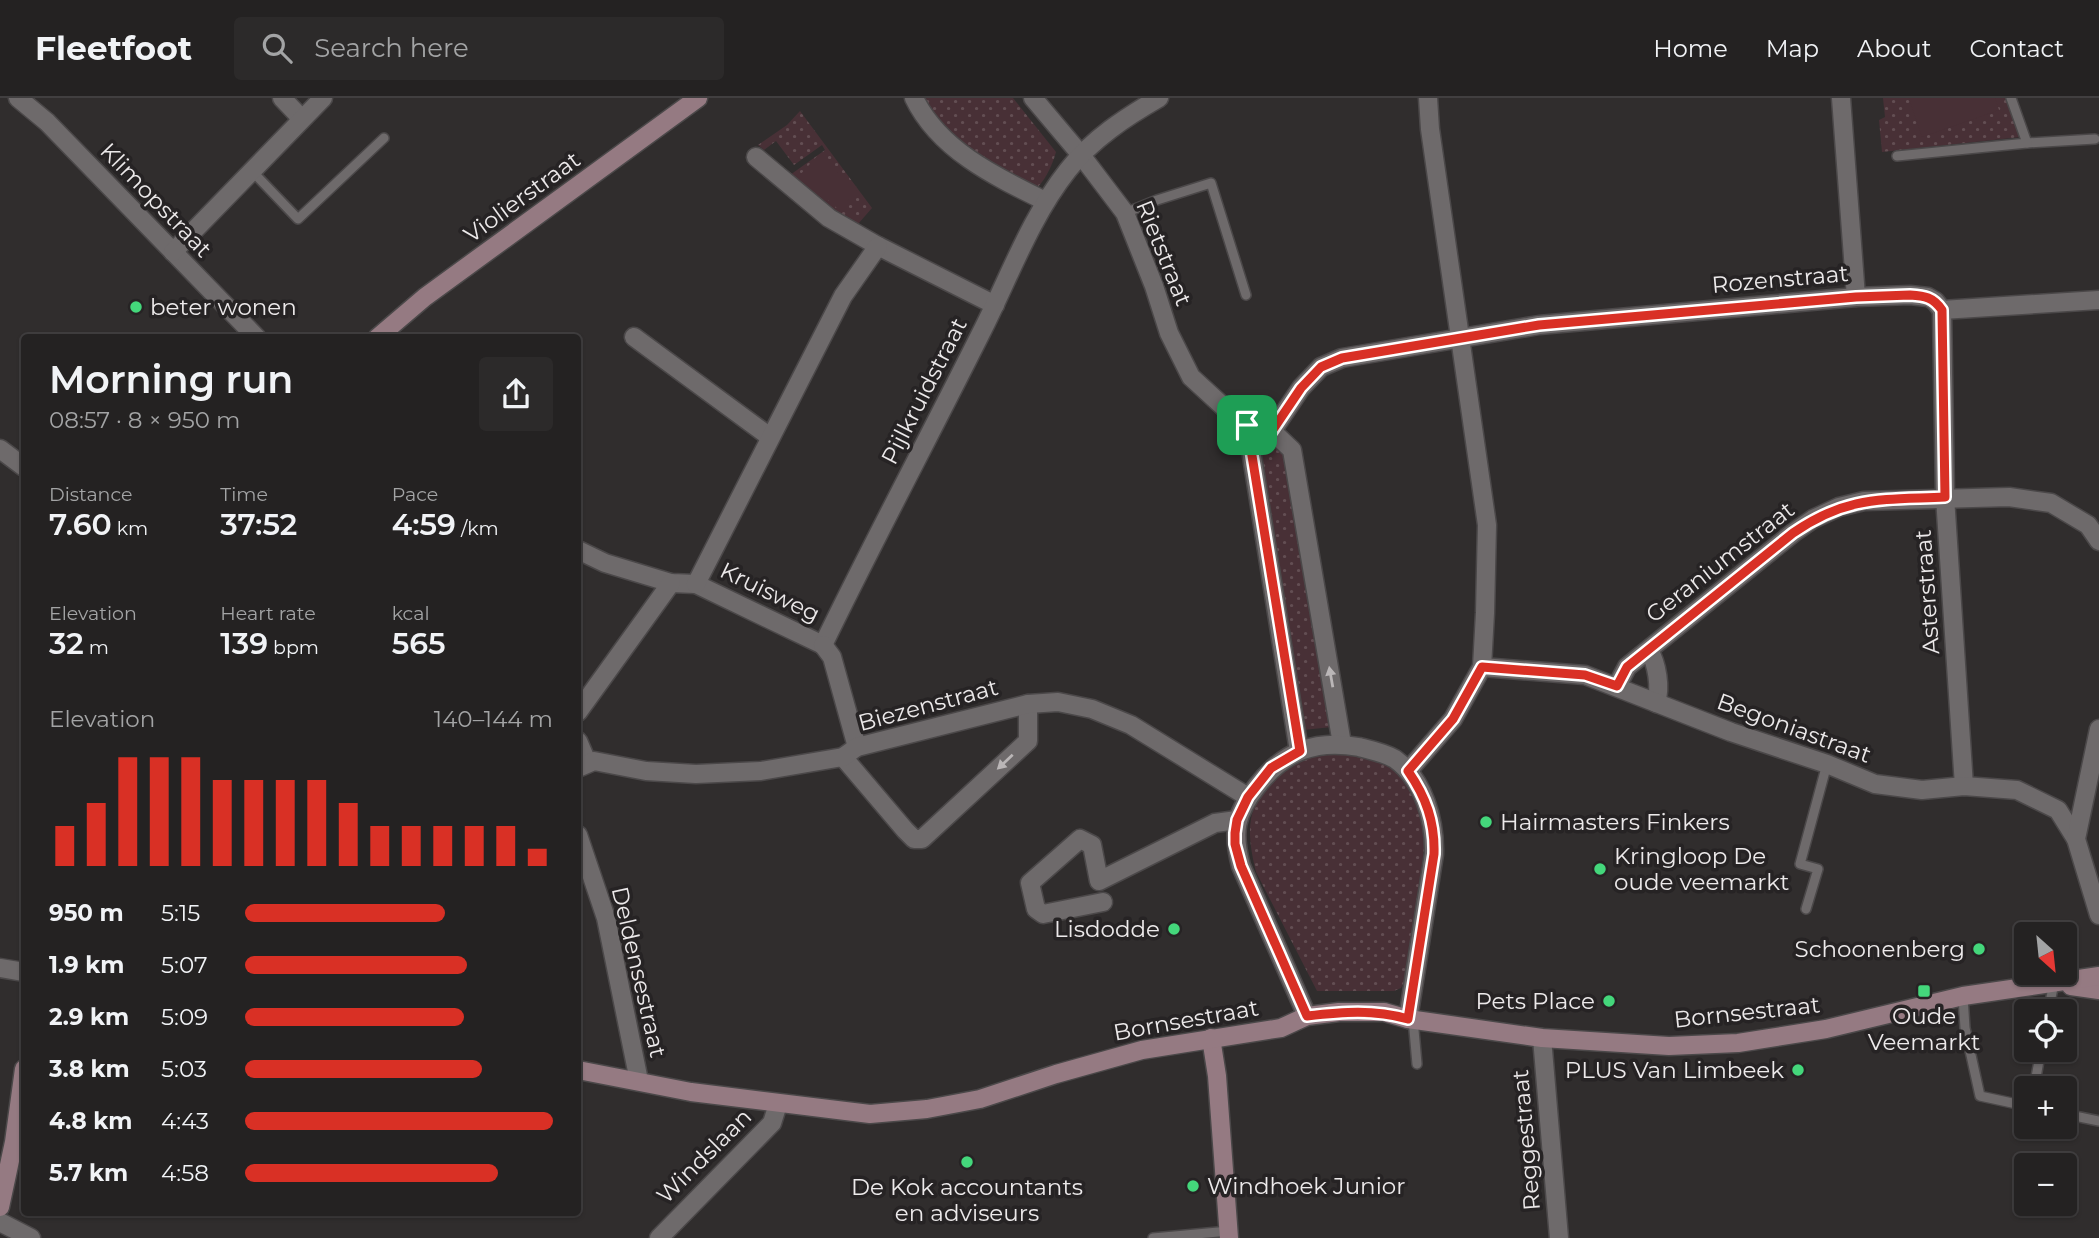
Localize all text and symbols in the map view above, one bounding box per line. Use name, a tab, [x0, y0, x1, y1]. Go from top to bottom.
search box	[234, 17, 724, 80]
text: Fleetfoot	[35, 28, 192, 68]
icon: search	[258, 29, 296, 67]
text: Search here	[314, 32, 469, 64]
text: Home	[1653, 34, 1728, 63]
text: Map	[1766, 34, 1819, 63]
text: About	[1857, 34, 1931, 63]
text: Contact	[1969, 34, 2064, 63]
street label: Klimopstraat	[94, 137, 218, 263]
street label: Violierstraat	[458, 145, 586, 249]
street label: Rietstraat	[1130, 196, 1198, 310]
street label: Rozenstraat	[1710, 259, 1850, 299]
place label: beter wonen	[150, 293, 297, 321]
marker: beter wonen	[128, 299, 144, 315]
street label: Pijlkruidstraat	[875, 313, 973, 469]
text: Morning run	[49, 356, 293, 403]
button: share	[479, 357, 553, 431]
pin	[1217, 395, 1277, 455]
text: 08:57 · 8 × 950 m	[49, 406, 241, 434]
icon: arrive	[1228, 406, 1266, 444]
text: Distance	[49, 483, 132, 506]
text: Time	[220, 483, 268, 506]
text: Pace	[392, 483, 438, 506]
street label: Geraniumstraat	[1640, 495, 1800, 629]
text: 7.60	[49, 506, 112, 543]
text: 37:52	[220, 506, 297, 543]
text: 4:59	[392, 506, 456, 543]
text: km	[112, 517, 148, 540]
text: /km	[456, 517, 499, 540]
street label: Asterstraat	[1909, 529, 1945, 655]
street label: Kruisweg	[716, 556, 824, 628]
text: Elevation	[49, 602, 137, 625]
text: Heart rate	[220, 602, 316, 625]
text: kcal	[392, 602, 430, 625]
text: 32	[49, 625, 84, 662]
text: 139	[220, 625, 268, 662]
text: 565	[392, 625, 446, 662]
text: m	[84, 636, 109, 659]
text: bpm	[268, 636, 319, 659]
one-way arrow	[1325, 666, 1336, 688]
street label: Biezenstraat	[855, 673, 1001, 737]
street label: Begoniastraat	[1713, 687, 1875, 769]
text: Elevation	[49, 705, 155, 733]
text: 140–144 m	[434, 705, 553, 733]
one-way arrow	[996, 754, 1014, 770]
place label: Hairmasters Finkers	[1500, 808, 1730, 836]
marker: Hairmasters Finkers	[1478, 814, 1494, 830]
place label: Kringloop De oude veemarkt	[1614, 842, 1789, 896]
marker: Kringloop De oude veemarkt	[1592, 861, 1608, 877]
street label: Deldensestraat	[606, 884, 672, 1060]
text: 950 m	[49, 899, 124, 927]
text: 5:15	[161, 899, 200, 927]
place label: Lisdodde	[1054, 915, 1160, 943]
marker: Lisdodde	[1166, 921, 1182, 937]
north arrow	[2014, 922, 2077, 985]
map controls	[2014, 922, 2077, 1216]
place label: Schoonenberg	[1795, 935, 1965, 963]
marker: Schoonenberg	[1971, 941, 1987, 957]
text: 1.9 km	[49, 951, 124, 979]
text: 5:07	[161, 951, 208, 979]
marker: Oude Veemarkt	[1916, 983, 1932, 999]
place label: Pets Place	[1475, 987, 1595, 1015]
street label: Bornsestraat	[1673, 990, 1821, 1034]
street label: Bornsestraat	[1111, 993, 1261, 1047]
marker: Pets Place	[1601, 993, 1617, 1009]
button: locate	[2014, 999, 2077, 1062]
place label: Oude Veemarkt	[1868, 1002, 1980, 1056]
text: 2.9 km	[49, 1003, 129, 1031]
text: 5:09	[161, 1003, 208, 1031]
text: 3.8 km	[49, 1055, 130, 1083]
text: 5:03	[161, 1055, 207, 1083]
place label: PLUS Van Limbeek	[1565, 1056, 1784, 1084]
marker: PLUS Van Limbeek	[1790, 1062, 1806, 1078]
street label: Reggestraat	[1506, 1068, 1546, 1212]
button: +	[2014, 1076, 2077, 1139]
street label: Windslaan	[651, 1103, 757, 1209]
text: 4.8 km	[49, 1107, 132, 1135]
text: 4:43	[161, 1107, 209, 1135]
button: −	[2014, 1153, 2077, 1216]
marker: De Kok accountants en adviseurs	[959, 1154, 975, 1170]
text: 5.7 km	[49, 1159, 128, 1187]
text: 4:58	[161, 1159, 209, 1187]
place label: Windhoek Junior	[1207, 1172, 1405, 1200]
place label: De Kok accountants en adviseurs	[851, 1173, 1083, 1227]
marker: Windhoek Junior	[1185, 1178, 1201, 1194]

